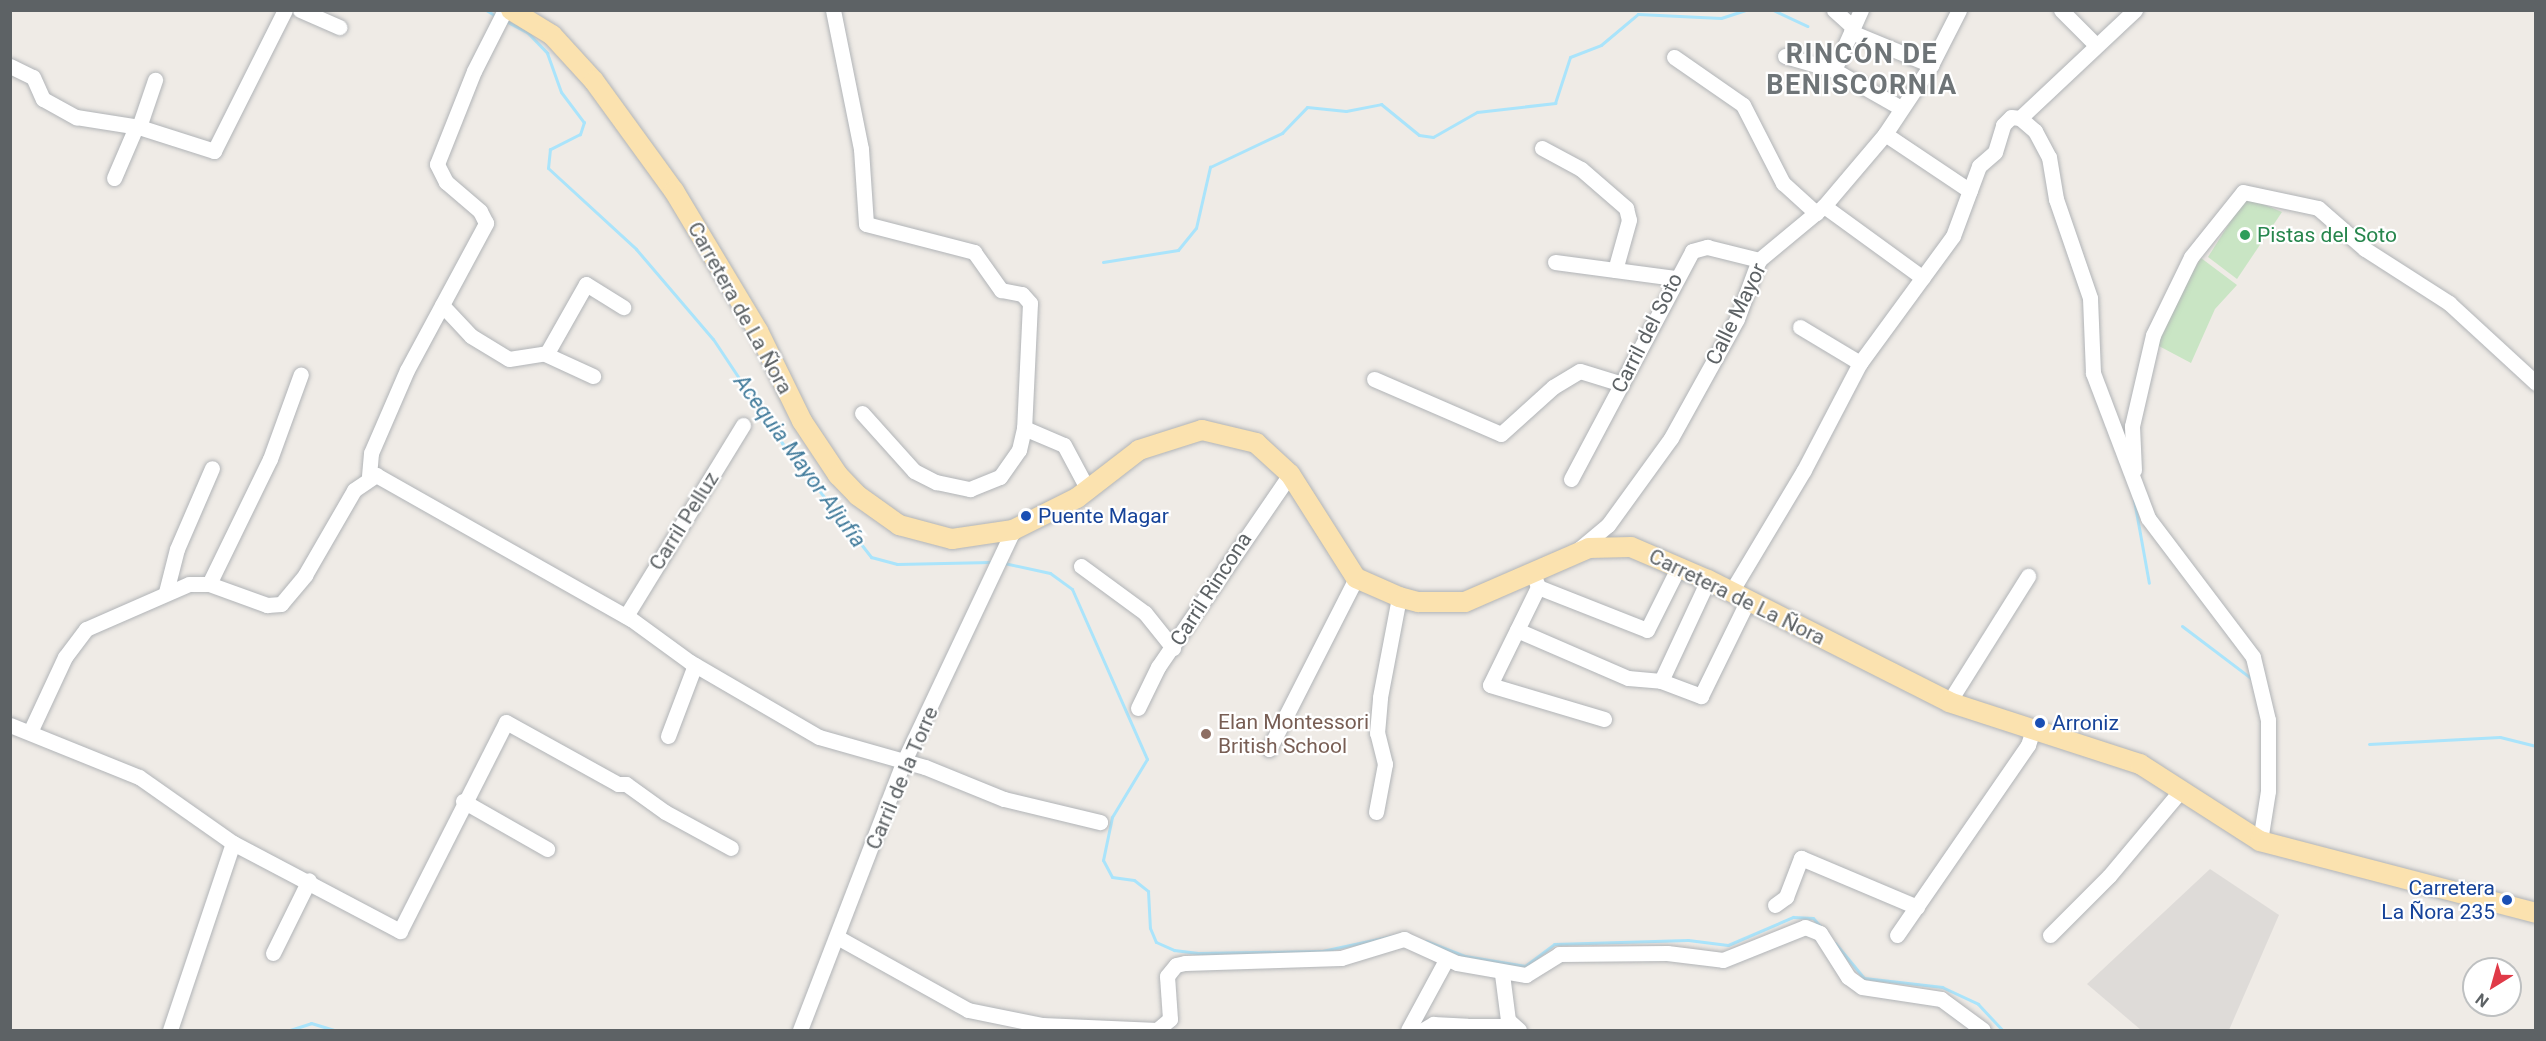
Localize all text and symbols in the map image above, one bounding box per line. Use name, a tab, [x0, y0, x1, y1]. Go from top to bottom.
district label: RINCÓN DE BENISCORNIA	[1766, 38, 1958, 101]
street label: Carretera de La Ñora	[682, 218, 798, 398]
place label: Pistas del Soto	[2257, 222, 2397, 248]
marker: Pistas del Soto	[2238, 228, 2252, 242]
street label: Calle Mayor	[1701, 259, 1771, 369]
street label: Carril del Soto	[1606, 269, 1688, 397]
water label: Acequia Mayor Aljufía	[728, 369, 872, 553]
street label: Carril Pelluz	[644, 467, 724, 575]
place label: Puente Magar	[1038, 503, 1169, 529]
marker: Puente Magar	[1019, 509, 1033, 523]
street label: Carril Rincona	[1165, 527, 1257, 651]
street label: Carretera de La Ñora	[1645, 543, 1829, 651]
street label: Carril de la Torre	[860, 703, 944, 853]
place label: Elan Montessori British School	[1218, 709, 1369, 759]
place label: Arroniz	[2052, 710, 2119, 736]
marker: Arroniz	[2033, 716, 2047, 730]
marker: Elan Montessori British School	[1199, 727, 1213, 741]
place label: Carretera La Ñora 235	[2381, 875, 2495, 925]
marker: Carretera La Ñora 235	[2500, 893, 2514, 907]
north arrow	[2462, 957, 2522, 1017]
text: N	[2472, 989, 2492, 1011]

